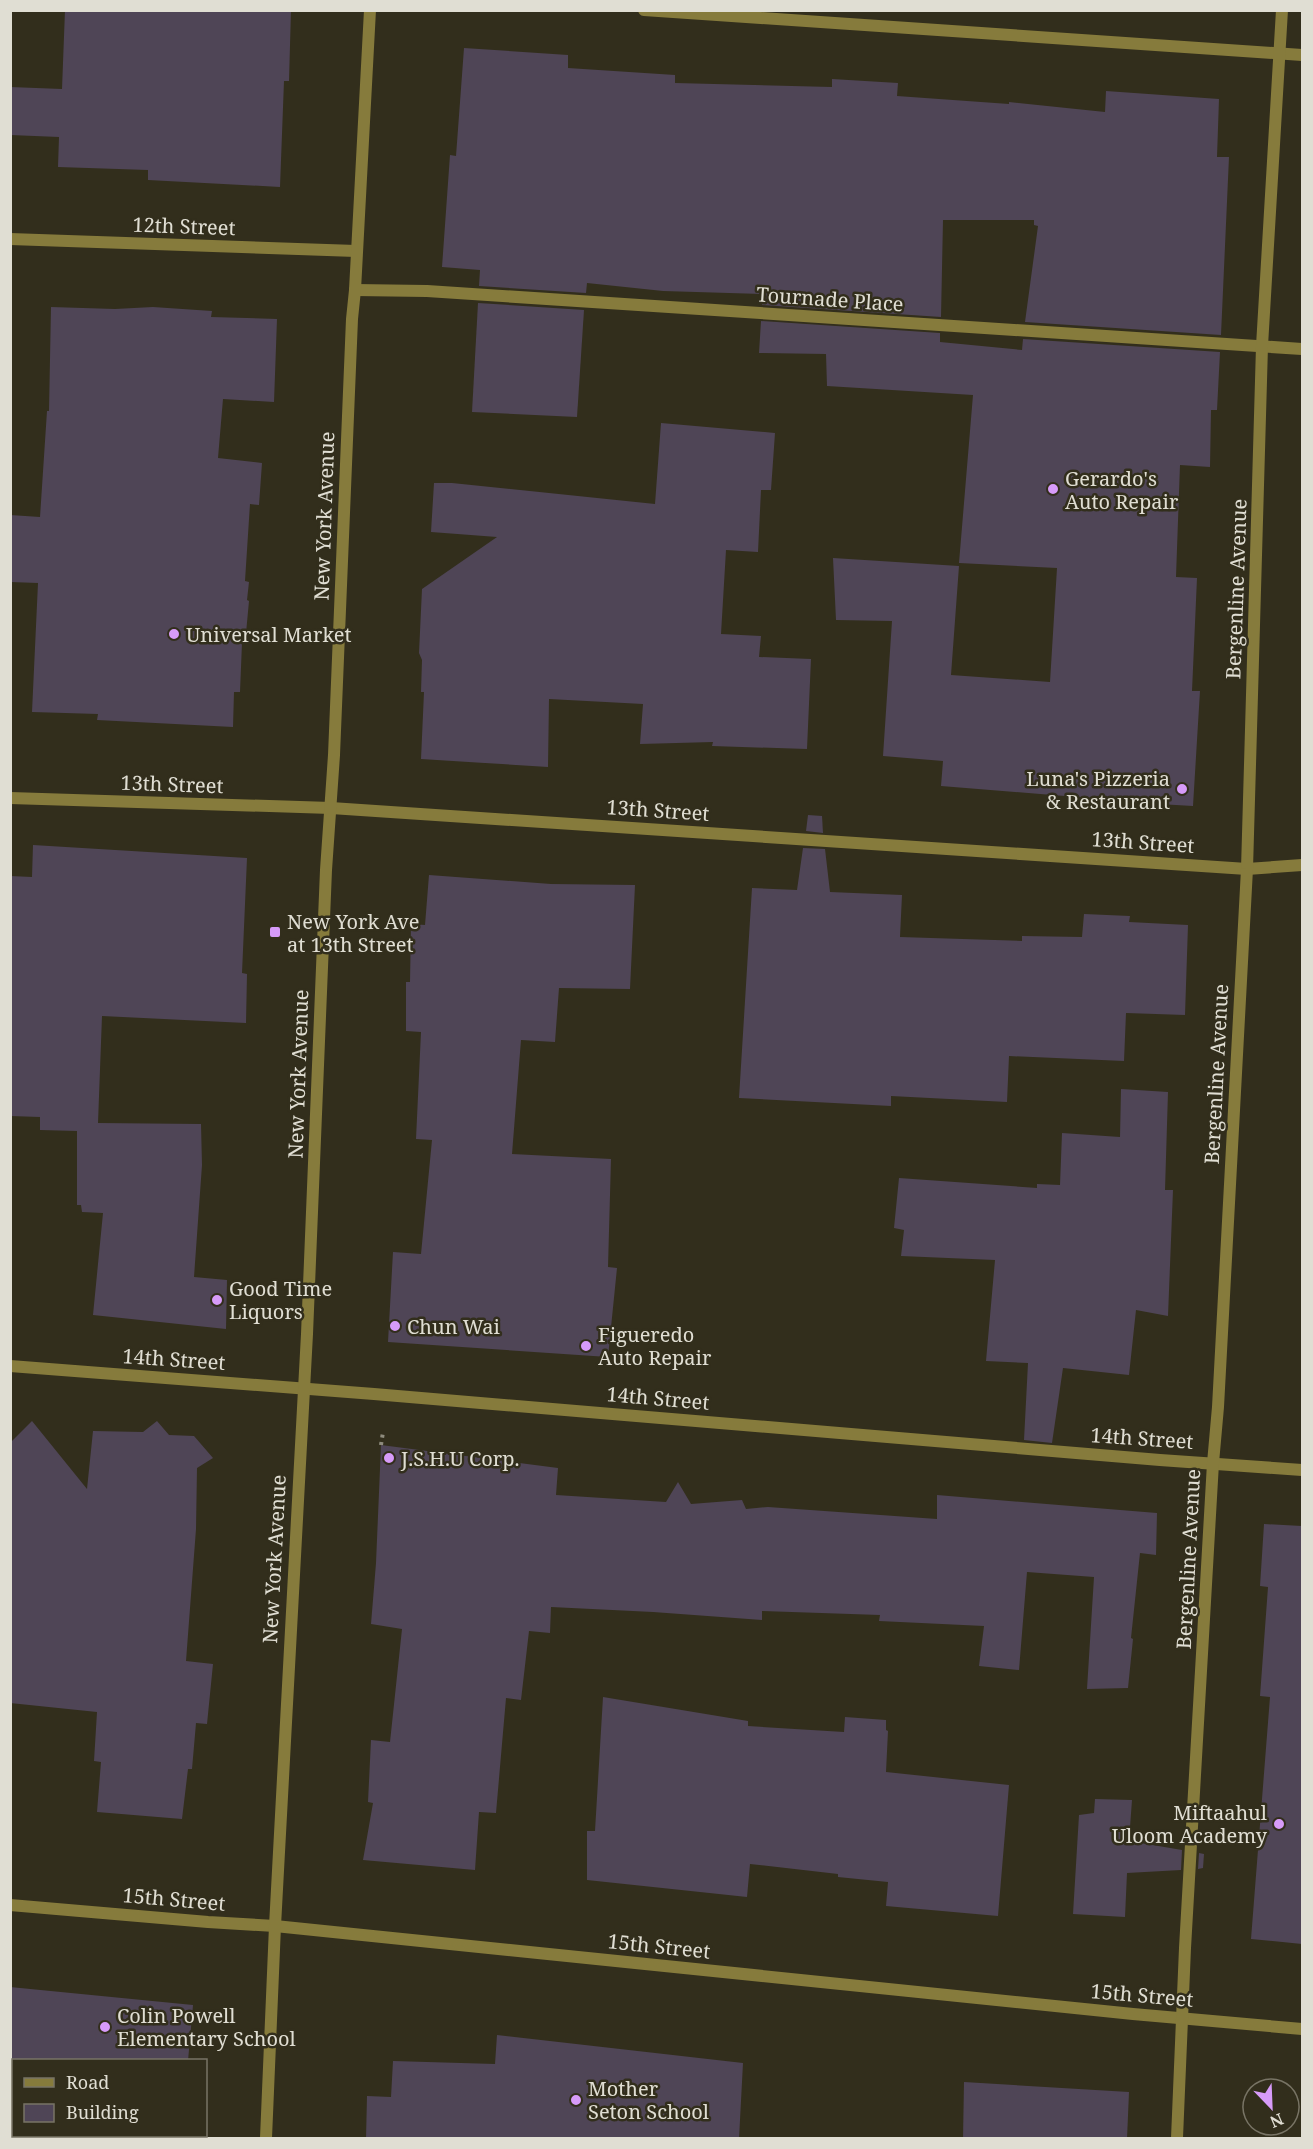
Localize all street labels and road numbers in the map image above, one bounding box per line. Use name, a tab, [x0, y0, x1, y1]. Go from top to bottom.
street label: 12th Street	[132, 211, 236, 241]
street label: Tournade Place	[756, 280, 904, 318]
street label: New York Avenue	[308, 431, 340, 601]
street label: Bergenline Avenue	[1219, 498, 1253, 680]
street label: 13th Street	[120, 769, 224, 799]
street label: 13th Street	[606, 793, 710, 827]
street label: 13th Street	[1091, 825, 1195, 859]
street label: Bergenline Avenue	[1198, 983, 1234, 1165]
street label: New York Avenue	[282, 989, 314, 1159]
street label: 14th Street	[122, 1342, 226, 1376]
street label: 14th Street	[605, 1380, 711, 1416]
street label: 14th Street	[1090, 1421, 1194, 1455]
street label: Bergenline Avenue	[1170, 1468, 1206, 1650]
street label: New York Avenue	[256, 1474, 292, 1644]
street label: 15th Street	[121, 1881, 227, 1917]
street label: 15th Street	[606, 1927, 712, 1965]
street label: 15th Street	[1089, 1977, 1195, 2013]

